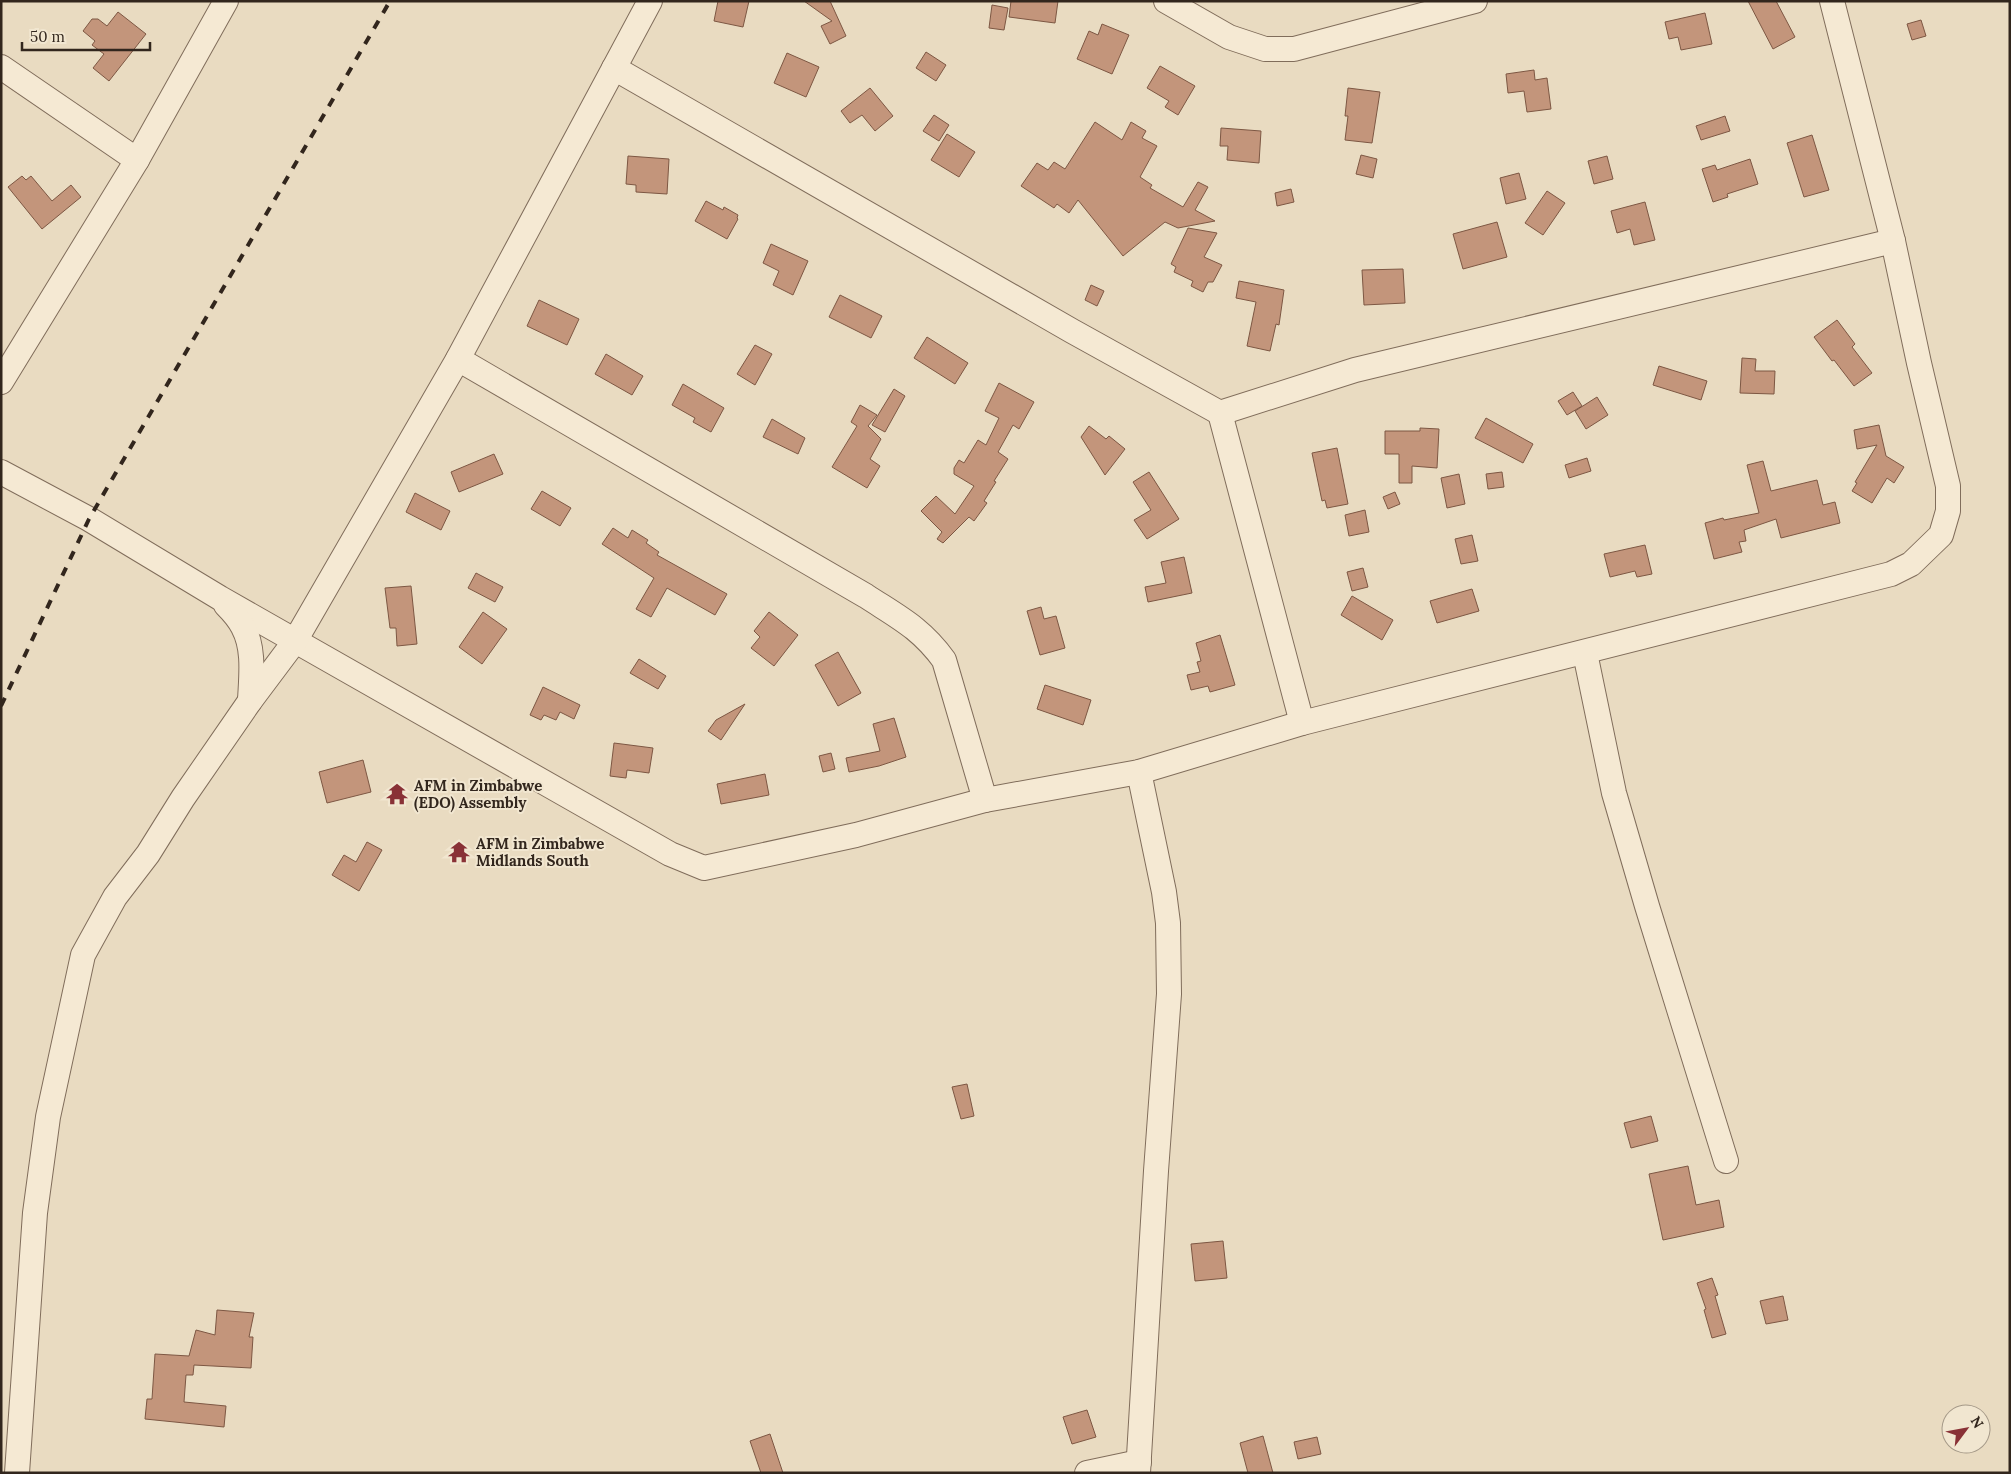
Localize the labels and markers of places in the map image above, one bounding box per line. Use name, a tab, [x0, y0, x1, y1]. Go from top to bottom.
place label: AFM in Zimbabwe (EDO) Assembly	[414, 776, 542, 813]
temple icon: AFM in Zimbabwe (EDO) Assembly	[384, 781, 410, 807]
place label: AFM in Zimbabwe Midlands South	[476, 834, 604, 870]
temple icon: AFM in Zimbabwe Midlands South	[446, 839, 472, 865]

